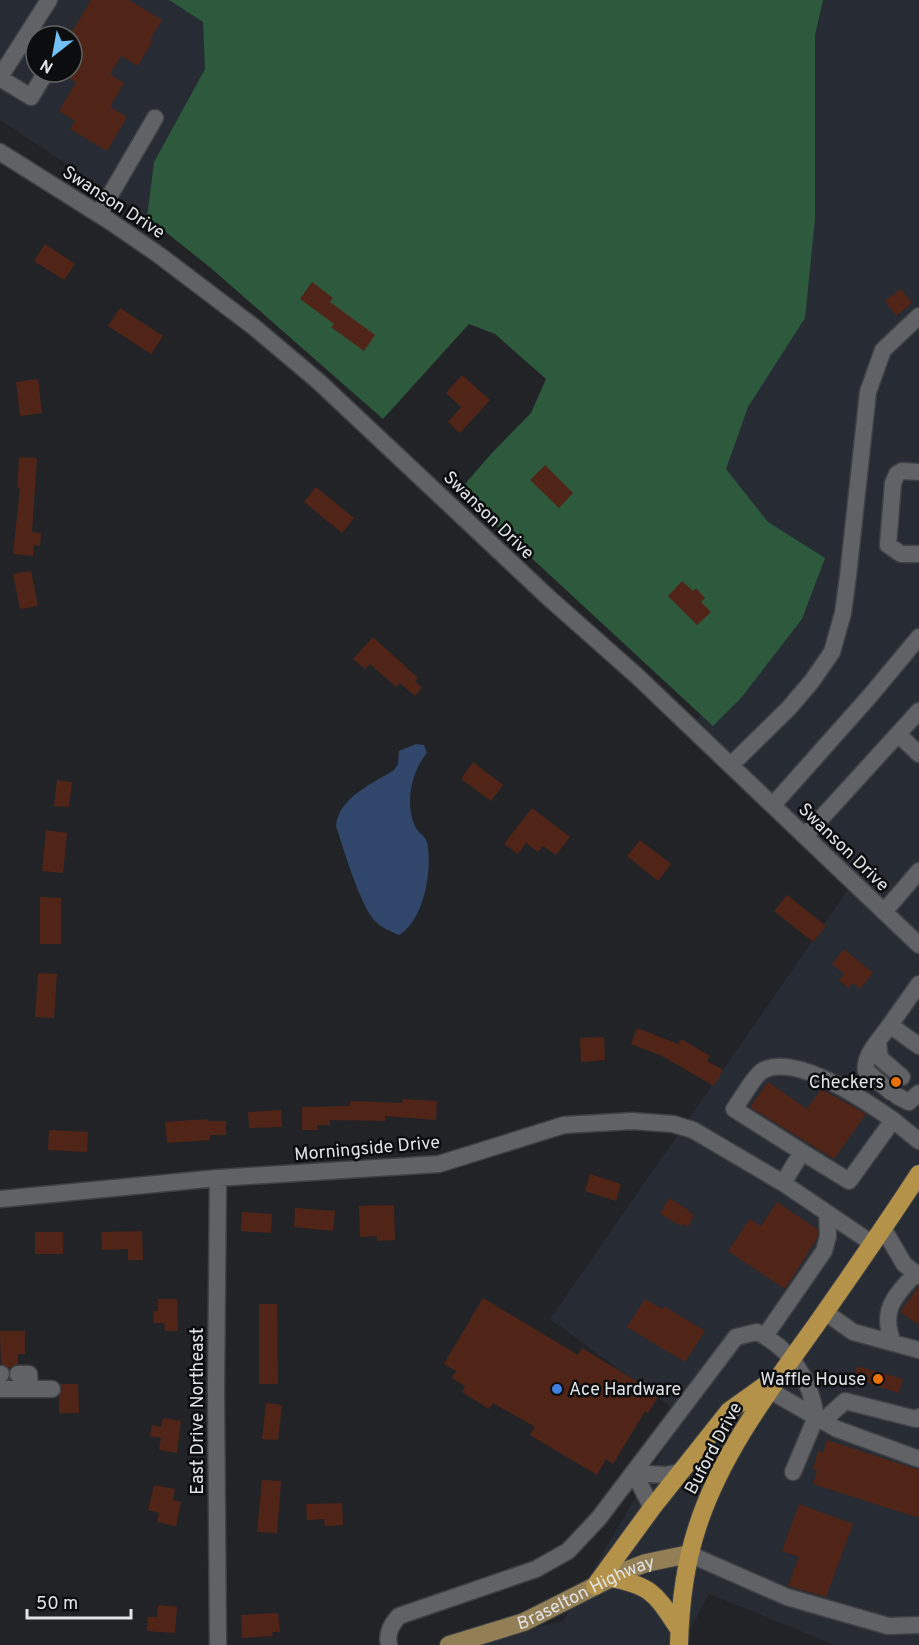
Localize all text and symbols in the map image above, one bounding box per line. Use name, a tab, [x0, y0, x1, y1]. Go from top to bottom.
north arrow	[24, 24, 84, 84]
text: N	[37, 54, 57, 77]
street label: Swanson Drive	[57, 162, 169, 245]
street label: Swanson Drive	[438, 467, 538, 565]
street label: Swanson Drive	[793, 799, 893, 897]
place label: Checkers	[809, 1072, 884, 1095]
marker: Checkers	[889, 1075, 903, 1089]
street label: Morningside Drive	[293, 1132, 441, 1167]
street label: East Drive Northeast	[187, 1327, 210, 1495]
place label: Waffle House	[760, 1369, 866, 1392]
marker: Waffle House	[871, 1372, 885, 1386]
place label: Ace Hardware	[569, 1379, 681, 1402]
marker: Ace Hardware	[550, 1382, 564, 1396]
street label: Buford Drive	[680, 1399, 748, 1499]
street label: Braselton Highway	[515, 1552, 657, 1636]
scale bar	[27, 1582, 130, 1620]
text: 50 m	[36, 1593, 78, 1616]

